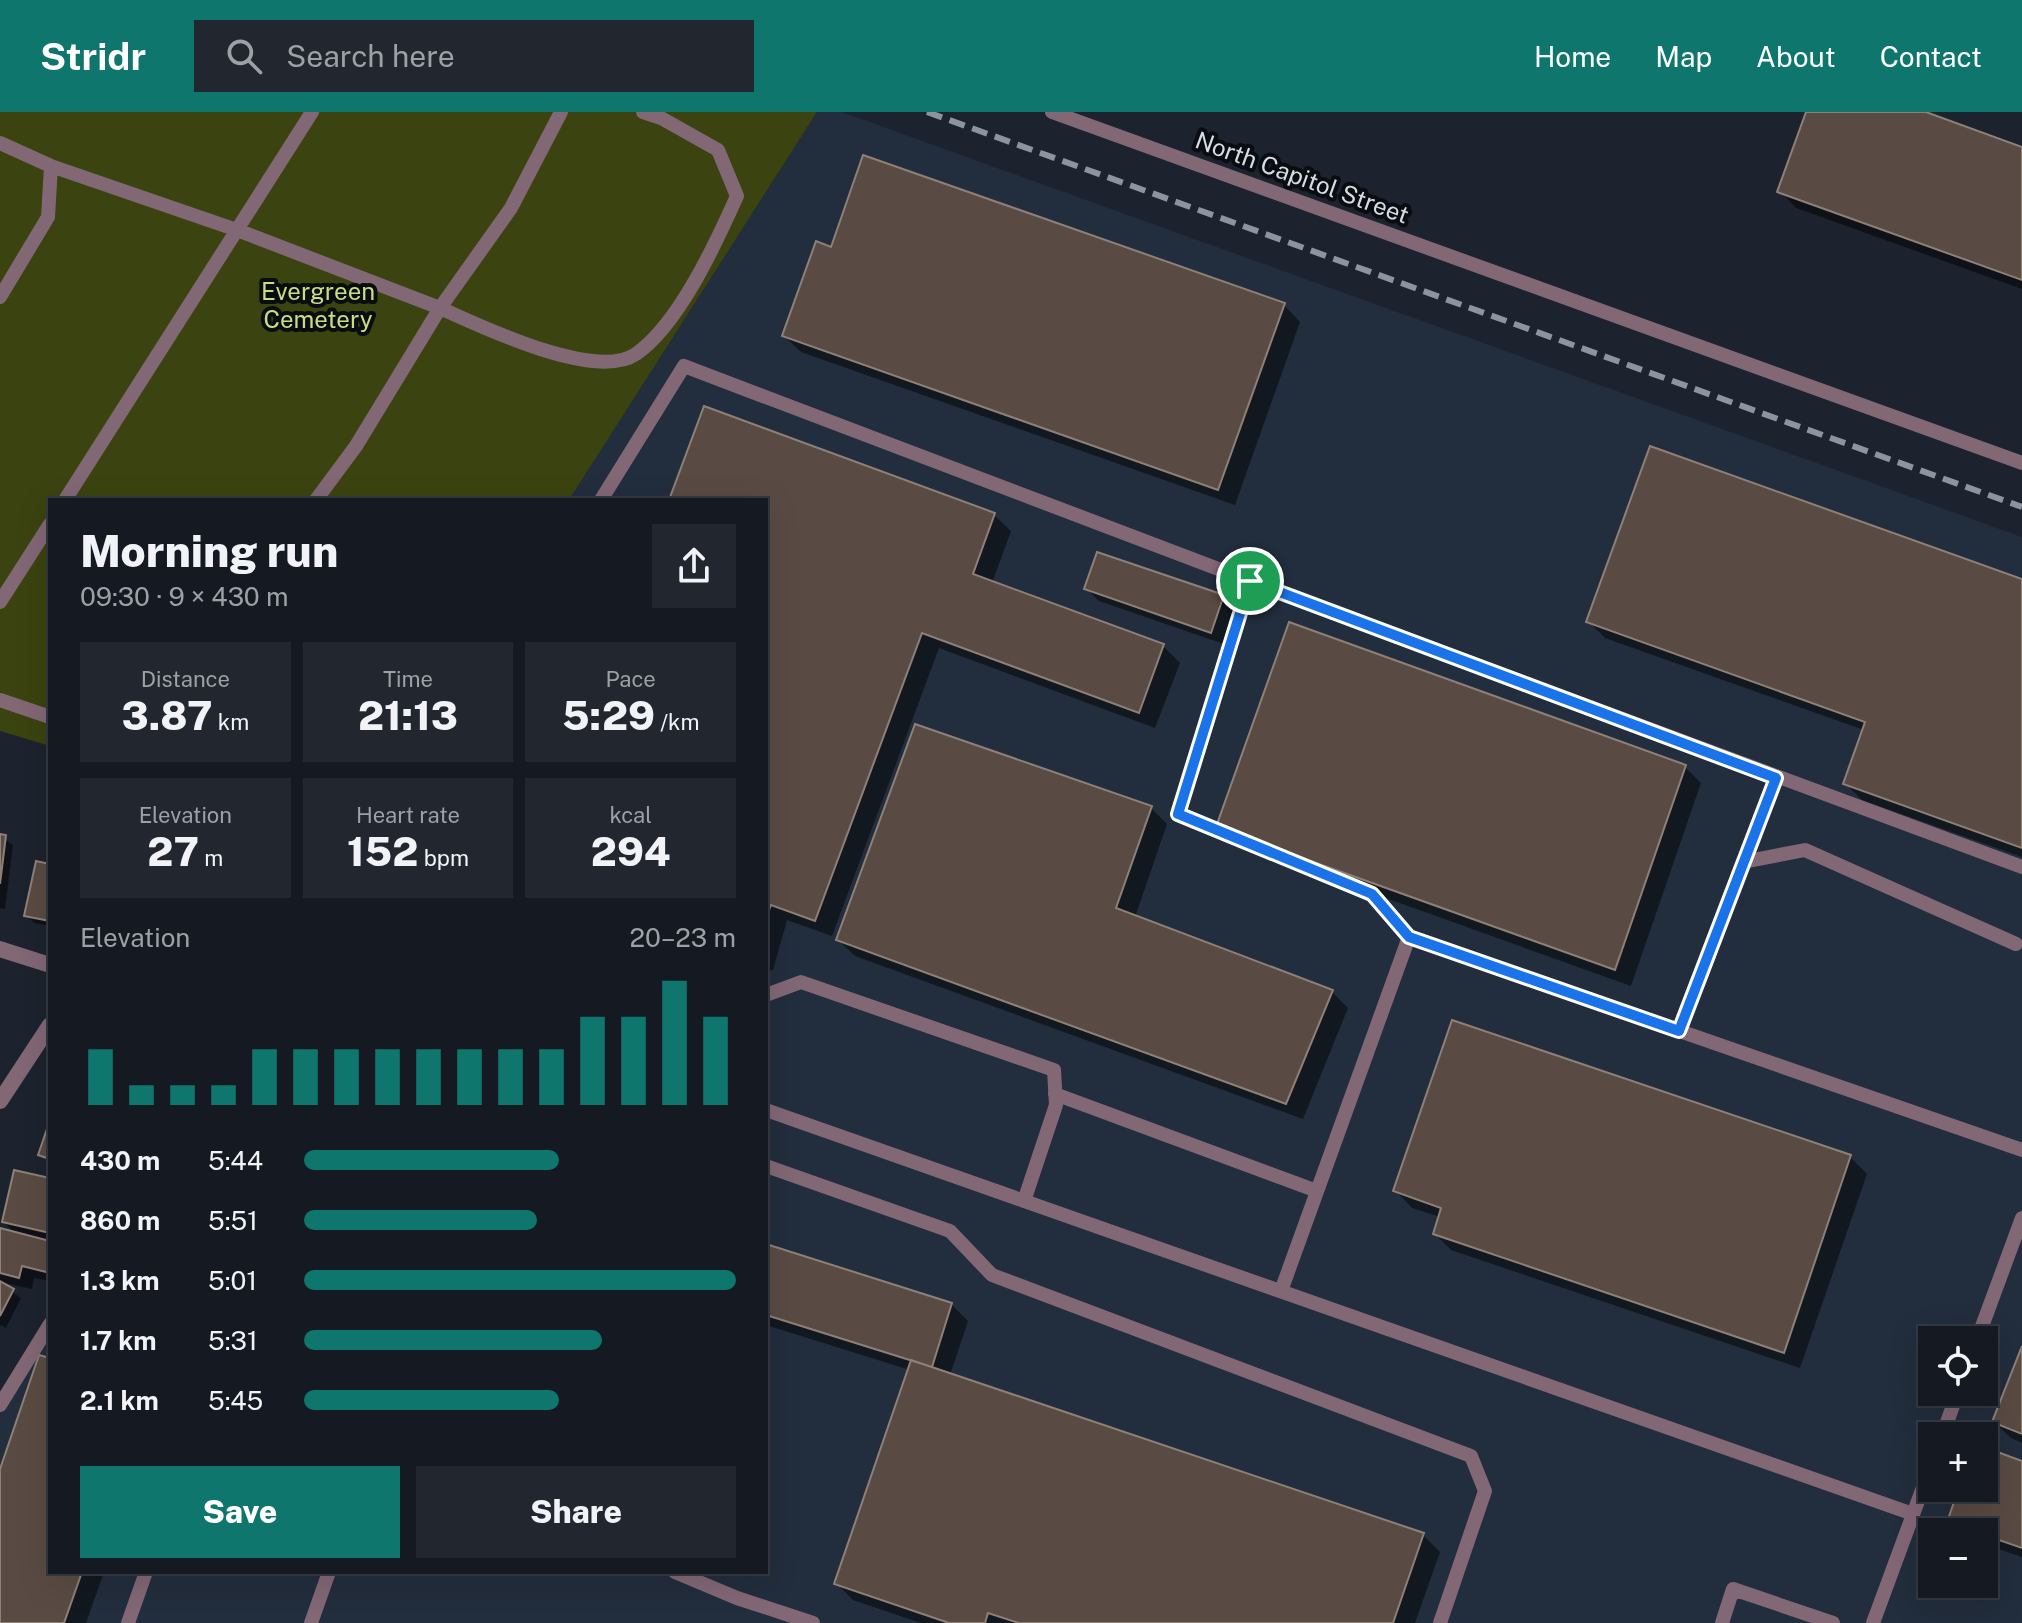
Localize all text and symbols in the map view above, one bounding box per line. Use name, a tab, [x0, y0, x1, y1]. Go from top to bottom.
search box	[194, 20, 754, 92]
text: Stridr	[40, 34, 146, 79]
icon: search	[222, 34, 266, 78]
text: Search here	[286, 38, 455, 74]
text: Home	[1534, 40, 1611, 73]
text: Map	[1655, 40, 1712, 73]
text: About	[1756, 40, 1836, 73]
text: Contact	[1880, 40, 1982, 73]
street label: North Capitol Street	[1192, 125, 1413, 229]
park label: Evergreen Cemetery	[261, 277, 375, 333]
button: share	[652, 524, 736, 608]
text: Morning run	[80, 525, 338, 577]
pin	[1216, 547, 1284, 615]
icon: arrive	[1228, 559, 1272, 603]
text: 09:30 · 9 × 430 m	[80, 581, 289, 612]
text: Distance	[141, 666, 230, 692]
text: Time	[383, 666, 433, 692]
text: Pace	[606, 666, 656, 692]
text: 3.87	[121, 692, 212, 739]
text: 21:13	[358, 692, 458, 739]
text: 5:29	[562, 692, 655, 739]
text: km	[212, 709, 249, 735]
text: /km	[655, 709, 699, 735]
text: Elevation	[139, 802, 232, 828]
text: Heart rate	[356, 802, 460, 828]
text: kcal	[609, 802, 652, 828]
text: 27	[147, 828, 199, 875]
text: 152	[347, 828, 418, 875]
text: 294	[591, 828, 671, 875]
text: m	[199, 845, 223, 871]
text: bpm	[418, 845, 469, 871]
text: Elevation	[80, 922, 190, 953]
text: 20–23 m	[629, 922, 736, 953]
text: 430 m	[80, 1145, 160, 1176]
text: 5:44	[208, 1145, 263, 1176]
text: 860 m	[80, 1205, 160, 1236]
text: 5:51	[208, 1205, 258, 1236]
text: 1.3 km	[80, 1265, 160, 1296]
text: 5:01	[208, 1265, 257, 1296]
text: 1.7 km	[80, 1325, 157, 1356]
text: 5:31	[208, 1325, 257, 1356]
map controls	[1918, 1326, 1998, 1598]
button: locate	[1918, 1326, 1998, 1406]
text: 2.1 km	[80, 1385, 159, 1416]
text: 5:45	[208, 1385, 263, 1416]
button: +	[1918, 1422, 1998, 1502]
button: Save	[80, 1466, 400, 1558]
button: Share	[416, 1466, 736, 1558]
button: −	[1918, 1518, 1998, 1598]

